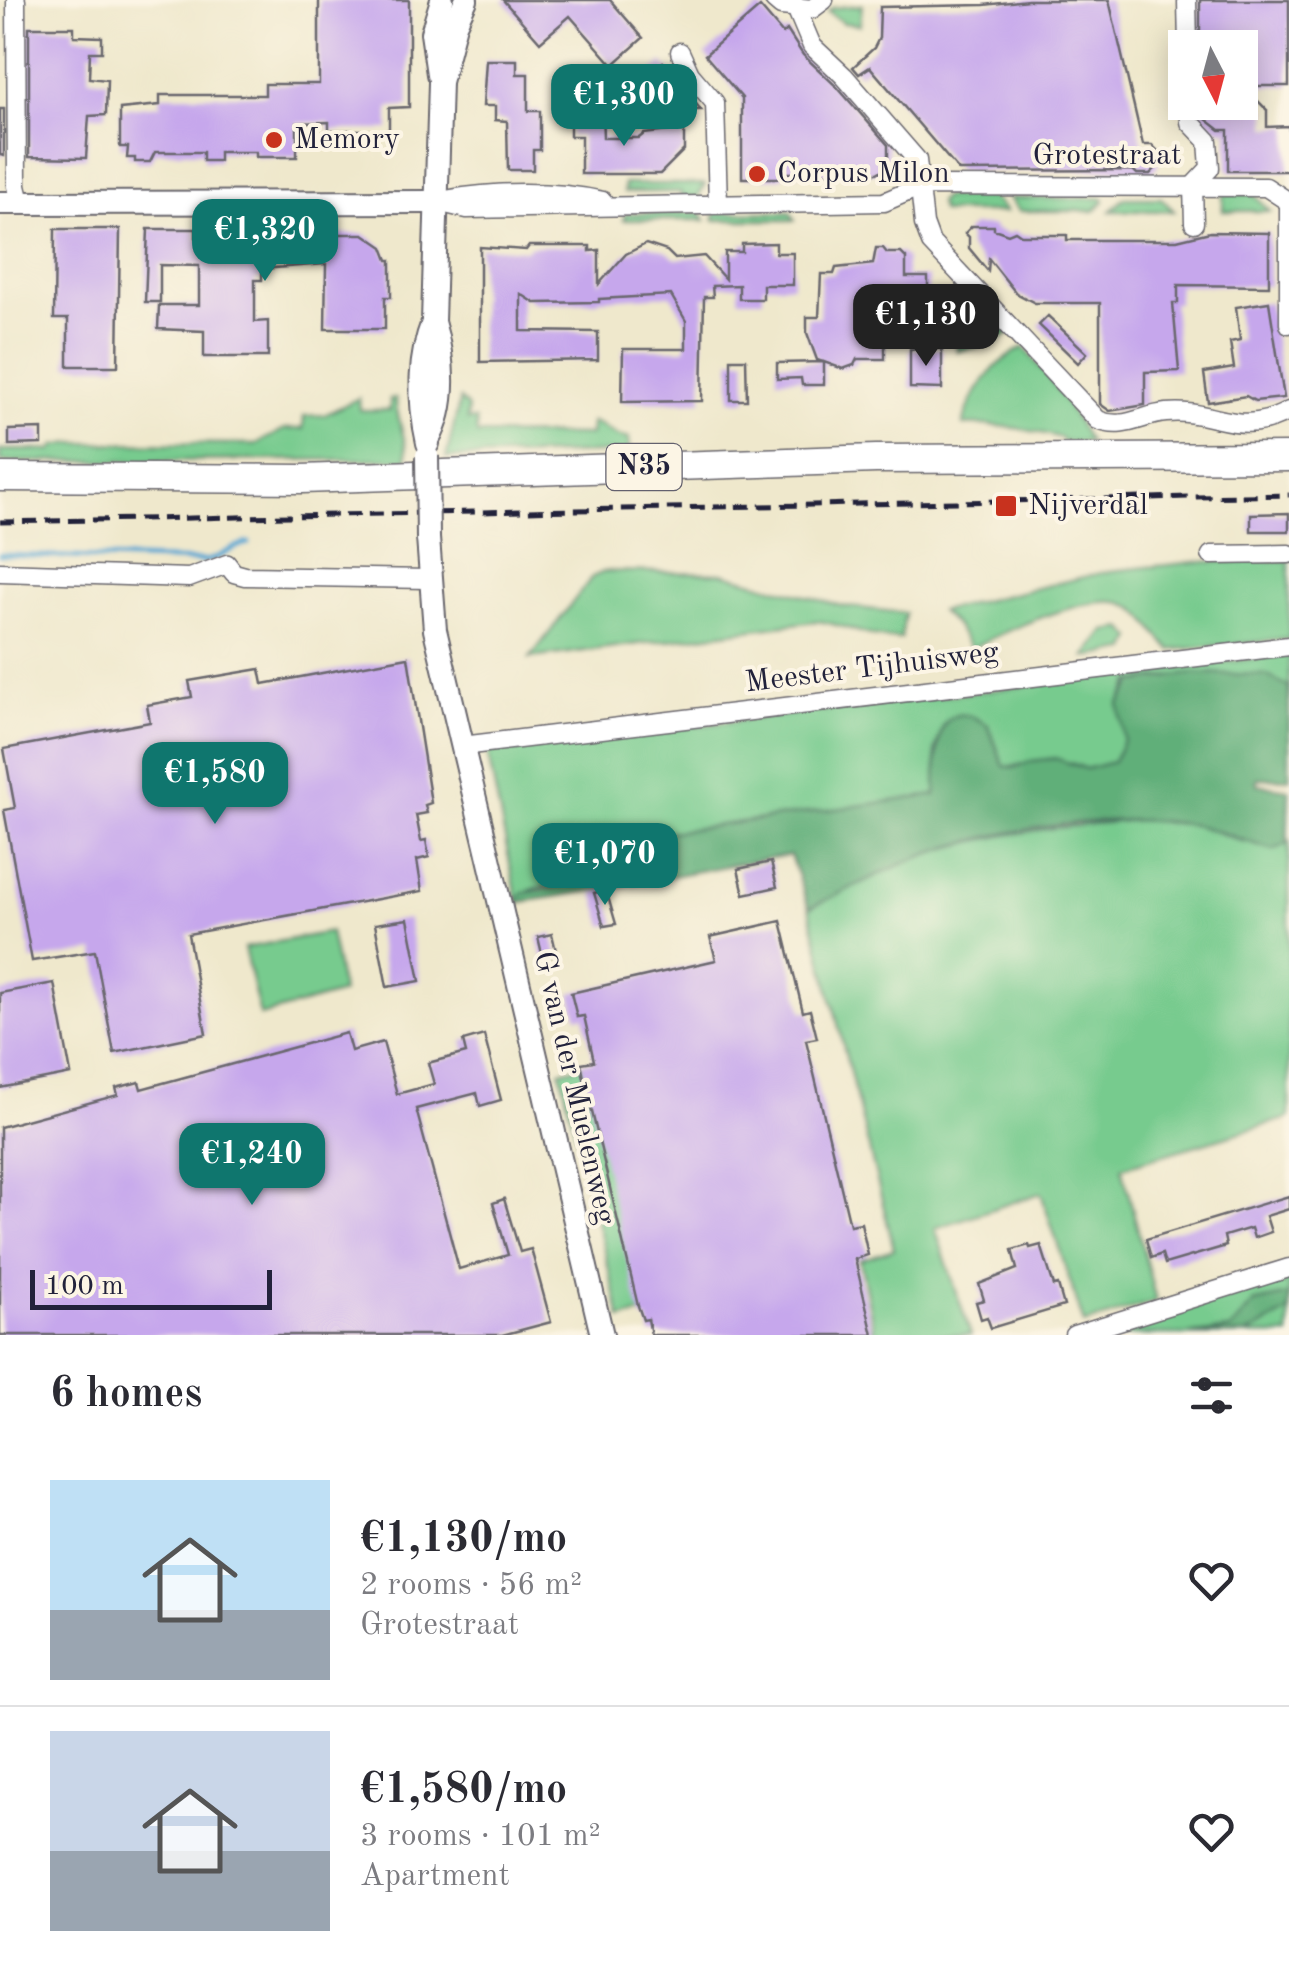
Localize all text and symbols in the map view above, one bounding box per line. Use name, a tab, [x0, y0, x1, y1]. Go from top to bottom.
north arrow	[1168, 30, 1258, 120]
map controls	[1168, 30, 1258, 120]
pin: €1,300	[543, 64, 705, 149]
text: €1,300	[573, 80, 675, 112]
place label: Memory	[294, 125, 400, 155]
marker: Memory	[263, 129, 285, 151]
street label: Grotestraat	[1032, 141, 1182, 171]
place label: Corpus Milon	[777, 159, 950, 189]
marker: Corpus Milon	[746, 163, 768, 185]
pin: €1,320	[184, 199, 346, 284]
text: €1,320	[214, 215, 316, 247]
pin: €1,130	[845, 284, 1007, 369]
text: €1,130	[875, 300, 977, 332]
road number: N35	[606, 444, 682, 490]
place label: Nijverdal	[1028, 491, 1148, 521]
marker: Nijverdal	[993, 493, 1019, 519]
street label: Meester Tijhuisweg	[744, 638, 1000, 698]
pin: €1,580	[134, 742, 296, 827]
text: €1,580	[164, 758, 266, 790]
pin: €1,070	[524, 823, 686, 908]
text: €1,070	[554, 839, 656, 871]
street label: G van der Muelenweg	[528, 948, 620, 1228]
pin: €1,240	[171, 1123, 333, 1208]
text: €1,240	[201, 1139, 303, 1171]
scale bar	[30, 1265, 272, 1310]
text: 100 m	[45, 1273, 124, 1301]
icon: filters	[1184, 1368, 1239, 1423]
text: 6 homes	[50, 1374, 202, 1416]
text: €1,130/mo	[360, 1519, 567, 1561]
icon: home	[130, 1520, 250, 1640]
icon: heart	[1184, 1553, 1239, 1608]
text: 2 rooms · 56 m²	[360, 1570, 582, 1602]
text: Grotestraat	[360, 1610, 519, 1642]
text: €1,580/mo	[360, 1770, 567, 1812]
icon: home	[130, 1771, 250, 1891]
icon: heart	[1184, 1804, 1239, 1859]
text: 3 rooms · 101 m²	[360, 1821, 601, 1853]
text: Apartment	[360, 1861, 510, 1893]

